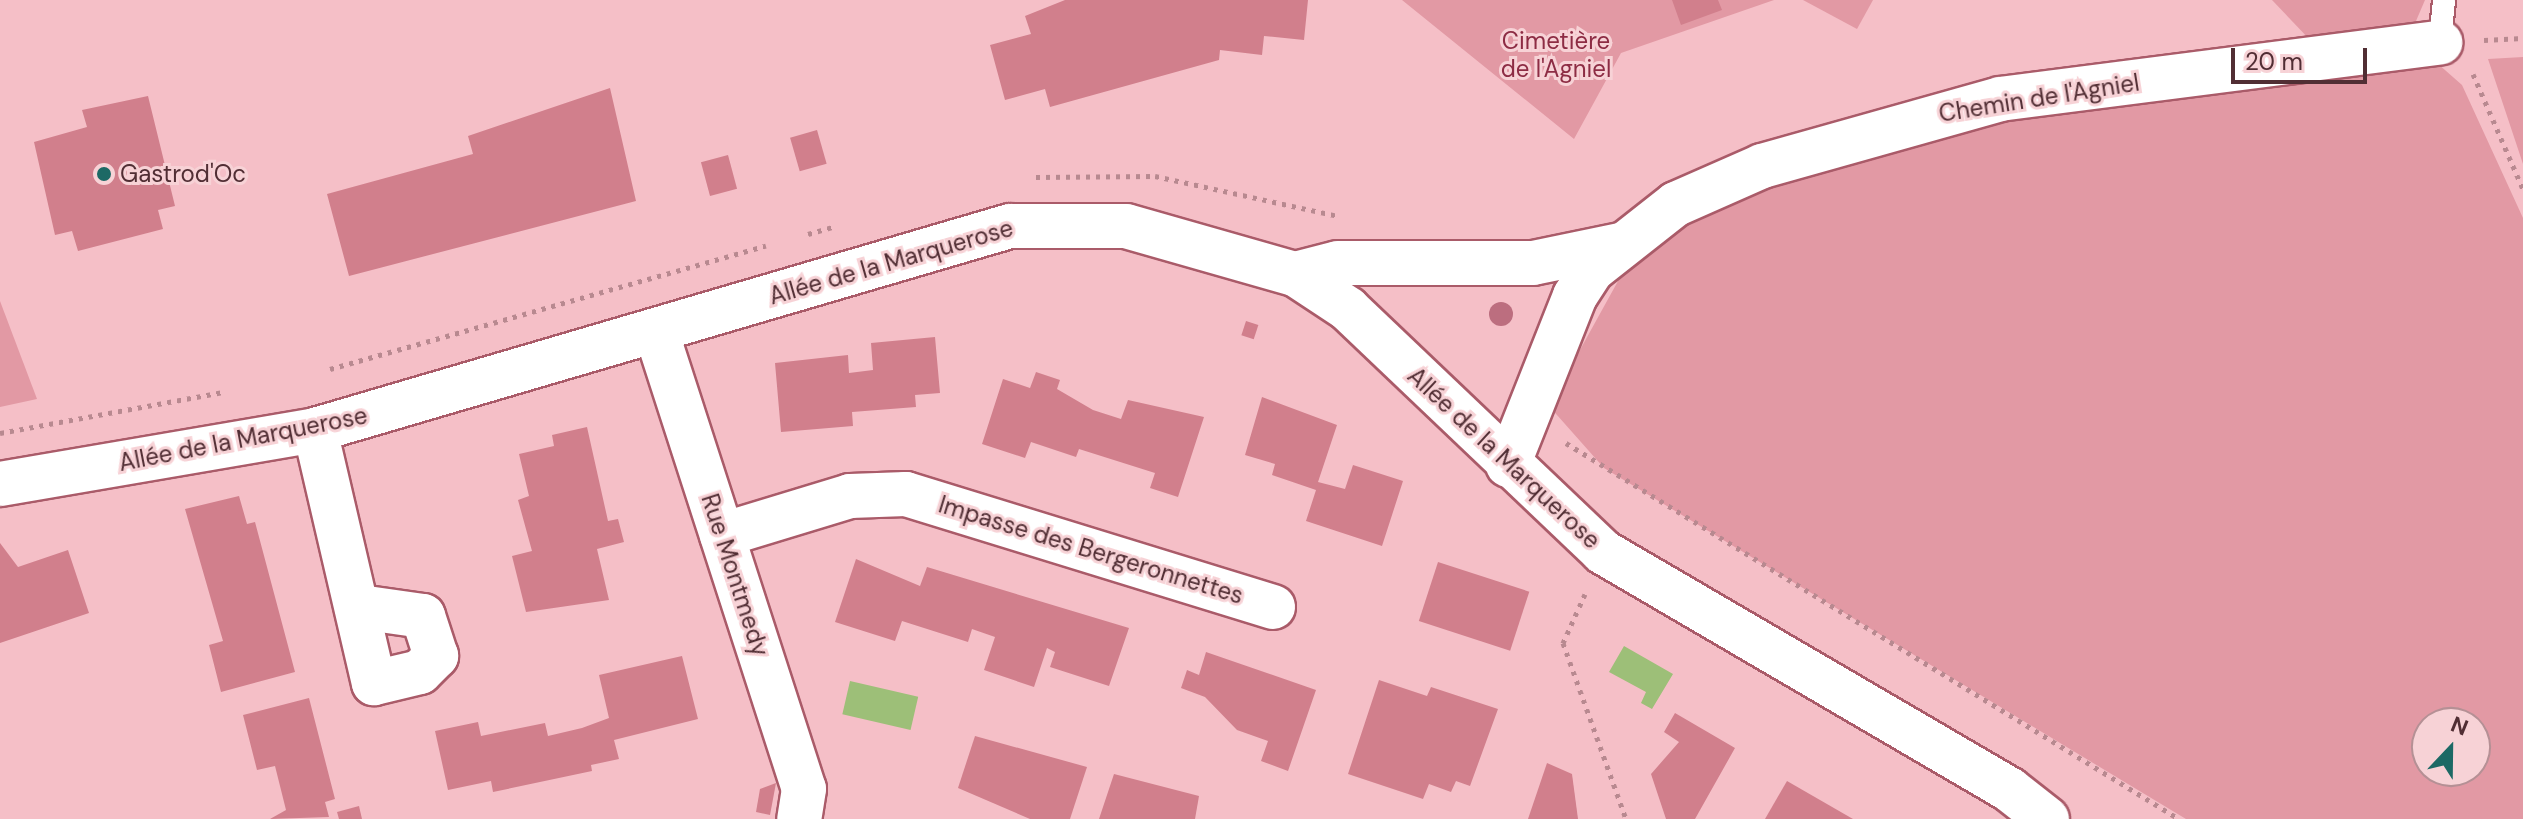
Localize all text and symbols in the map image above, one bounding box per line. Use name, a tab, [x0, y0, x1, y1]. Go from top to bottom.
park label: Cimetière de l'Agniel	[1501, 27, 1611, 83]
scale bar	[2235, 32, 2371, 82]
text: 20 m	[2245, 46, 2303, 77]
street label: Chemin de l'Agniel	[1937, 68, 2141, 128]
place label: Gastrod'Oc	[120, 160, 246, 188]
marker: Gastrod'Oc	[95, 165, 113, 183]
street label: Allée de la Marquerose	[766, 213, 1016, 311]
street label: Allée de la Marquerose	[1402, 361, 1606, 555]
street label: Allée de la Marquerose	[116, 401, 370, 477]
street label: Rue Montmedy	[695, 490, 775, 660]
street label: Impasse des Bergeronnettes	[935, 490, 1247, 610]
north arrow	[2411, 707, 2491, 787]
text: N	[2447, 710, 2472, 743]

